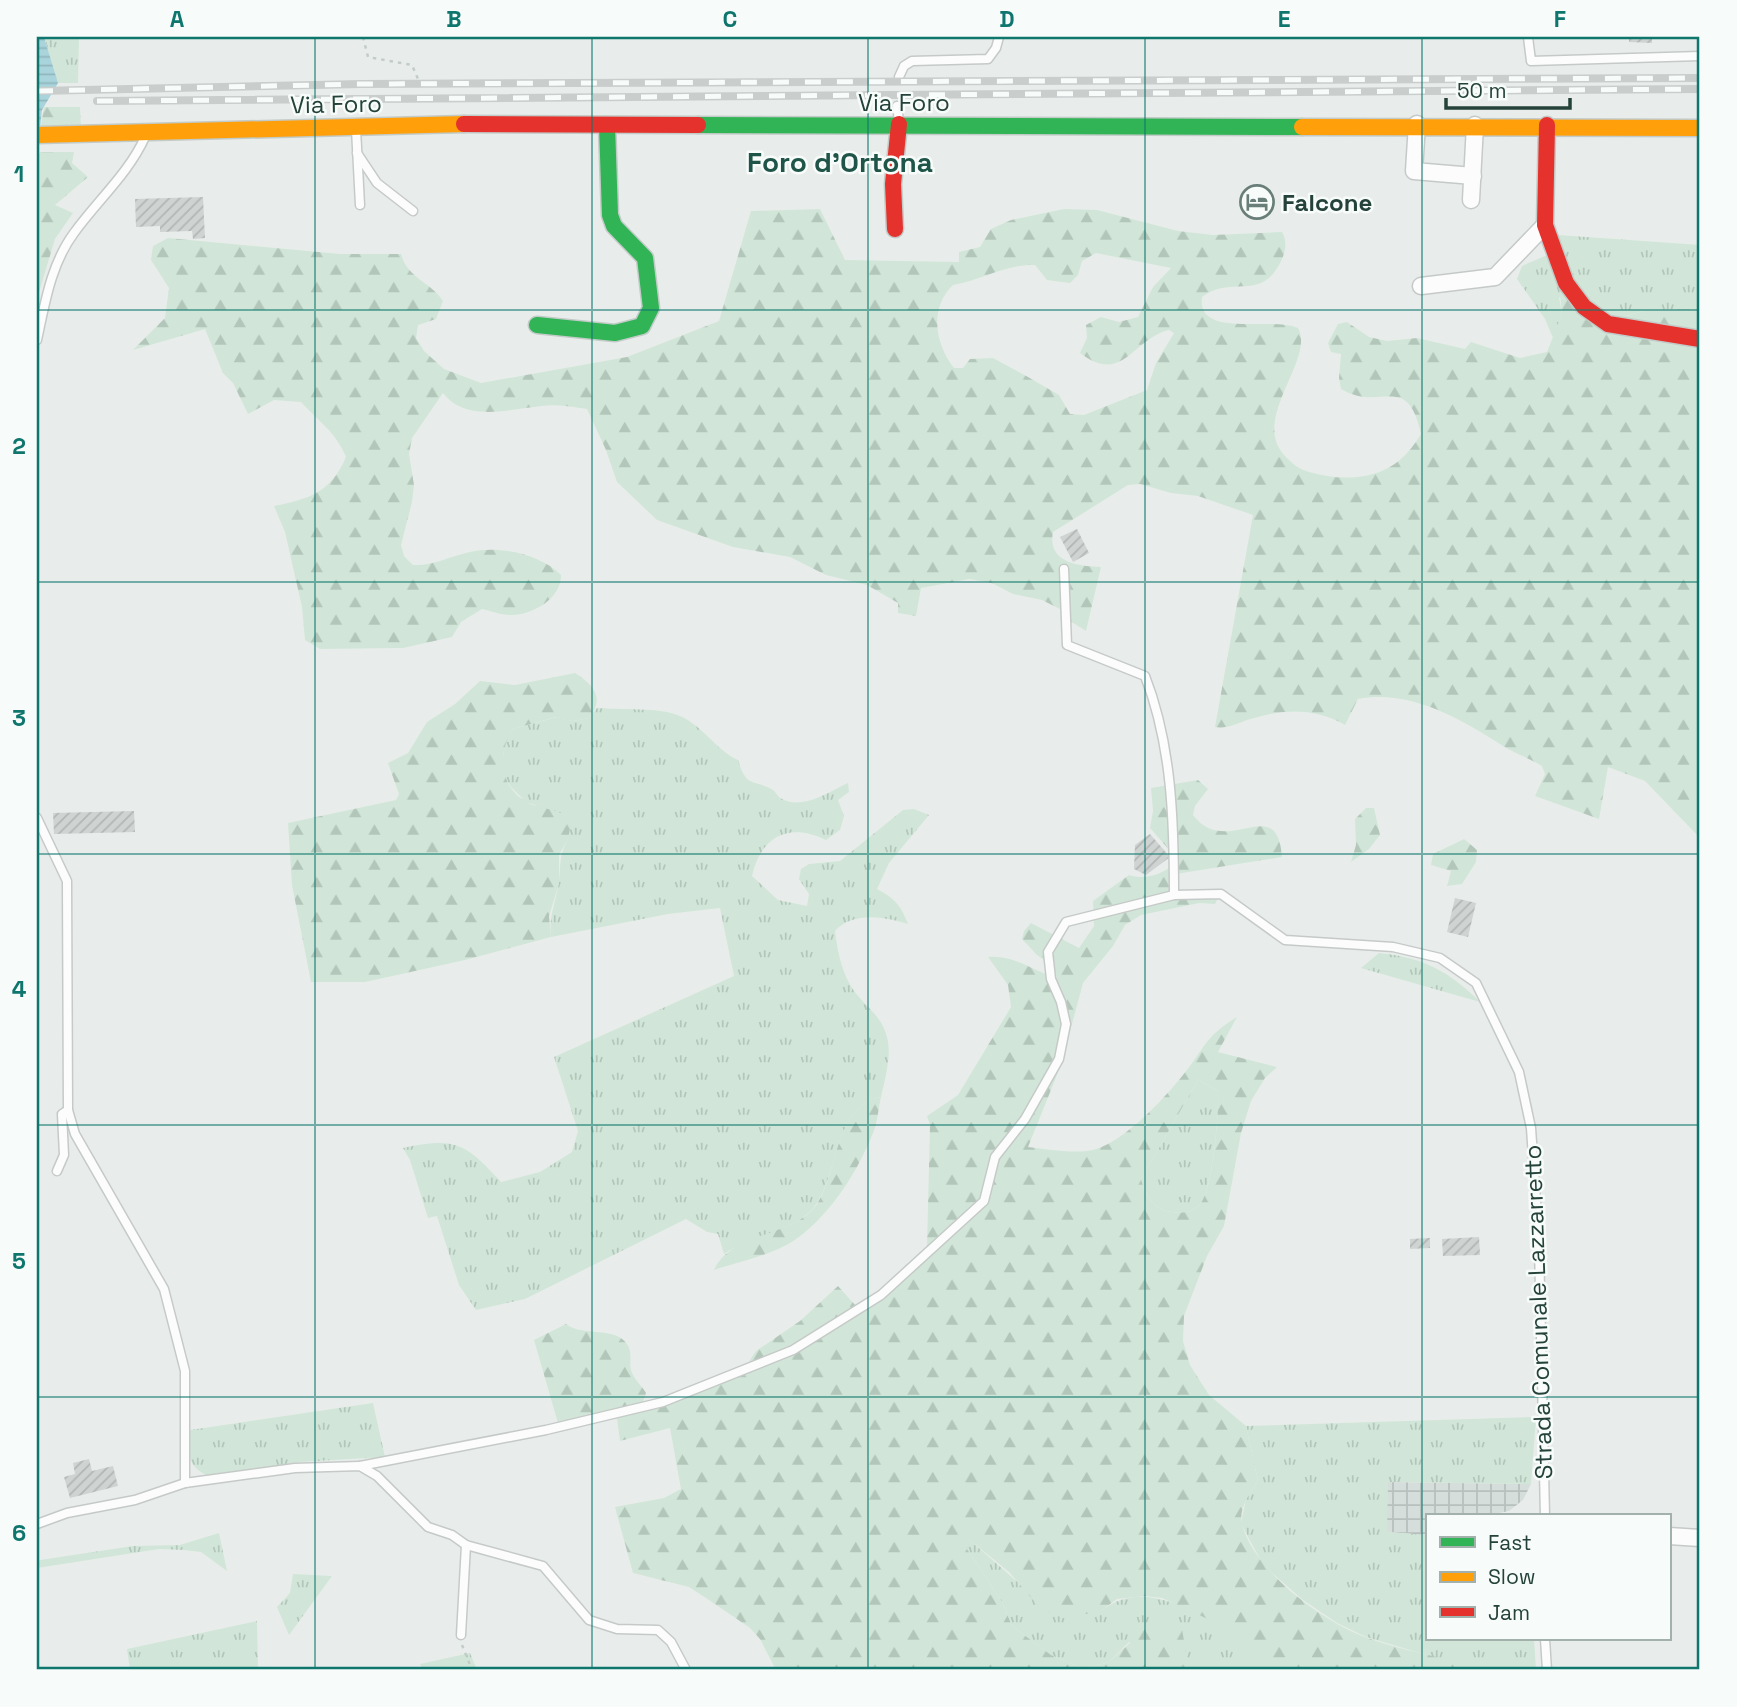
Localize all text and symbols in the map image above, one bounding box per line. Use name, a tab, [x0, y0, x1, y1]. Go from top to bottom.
text: A	[170, 4, 185, 34]
text: B	[446, 4, 462, 34]
text: C	[723, 4, 737, 34]
text: D	[999, 4, 1015, 34]
text: E	[1278, 4, 1290, 34]
text: F	[1554, 4, 1566, 34]
scale bar	[1446, 66, 1571, 110]
text: 50 m	[1457, 77, 1507, 104]
street label: Via Foro	[858, 87, 950, 118]
street label: Via Foro	[290, 88, 382, 120]
district label: Foro d'Ortona	[747, 144, 933, 180]
text: 1	[14, 159, 24, 189]
hotel icon: Falcone	[1238, 183, 1276, 221]
place label: Falcone	[1282, 187, 1372, 218]
text: 2	[12, 431, 26, 461]
text: 3	[12, 703, 26, 733]
text: 4	[12, 974, 27, 1004]
street label: Strada Comunale Lazzarretto	[1517, 1144, 1559, 1480]
text: 5	[12, 1246, 26, 1276]
legend	[1426, 1514, 1670, 1640]
text: 6	[12, 1518, 26, 1548]
text: Fast	[1488, 1529, 1532, 1556]
text: Slow	[1488, 1563, 1536, 1590]
text: Jam	[1488, 1599, 1530, 1626]

